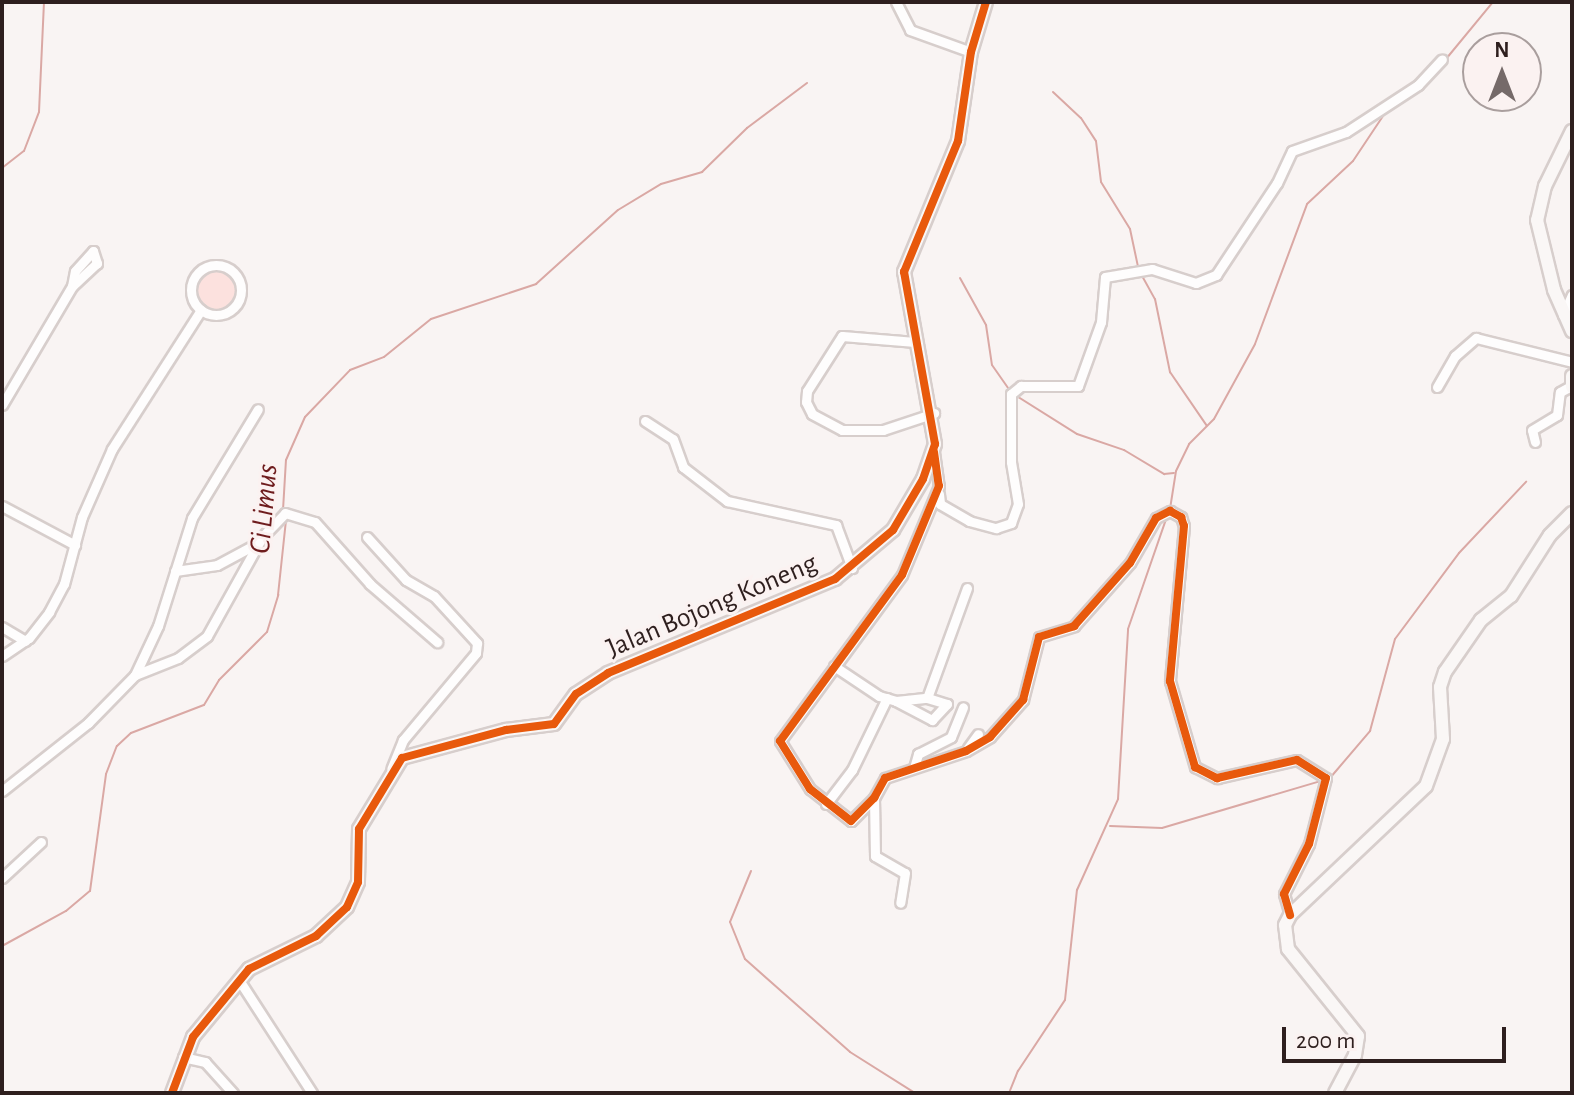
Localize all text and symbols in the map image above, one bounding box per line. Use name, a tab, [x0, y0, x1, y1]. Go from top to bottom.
north arrow	[1462, 32, 1542, 112]
text: N	[1494, 39, 1510, 61]
water label: Ci Limus	[242, 463, 286, 555]
street label: Jalan Bojong Koneng	[602, 547, 822, 665]
scale bar	[1286, 1011, 1510, 1061]
text: 200 m	[1296, 1029, 1355, 1053]

